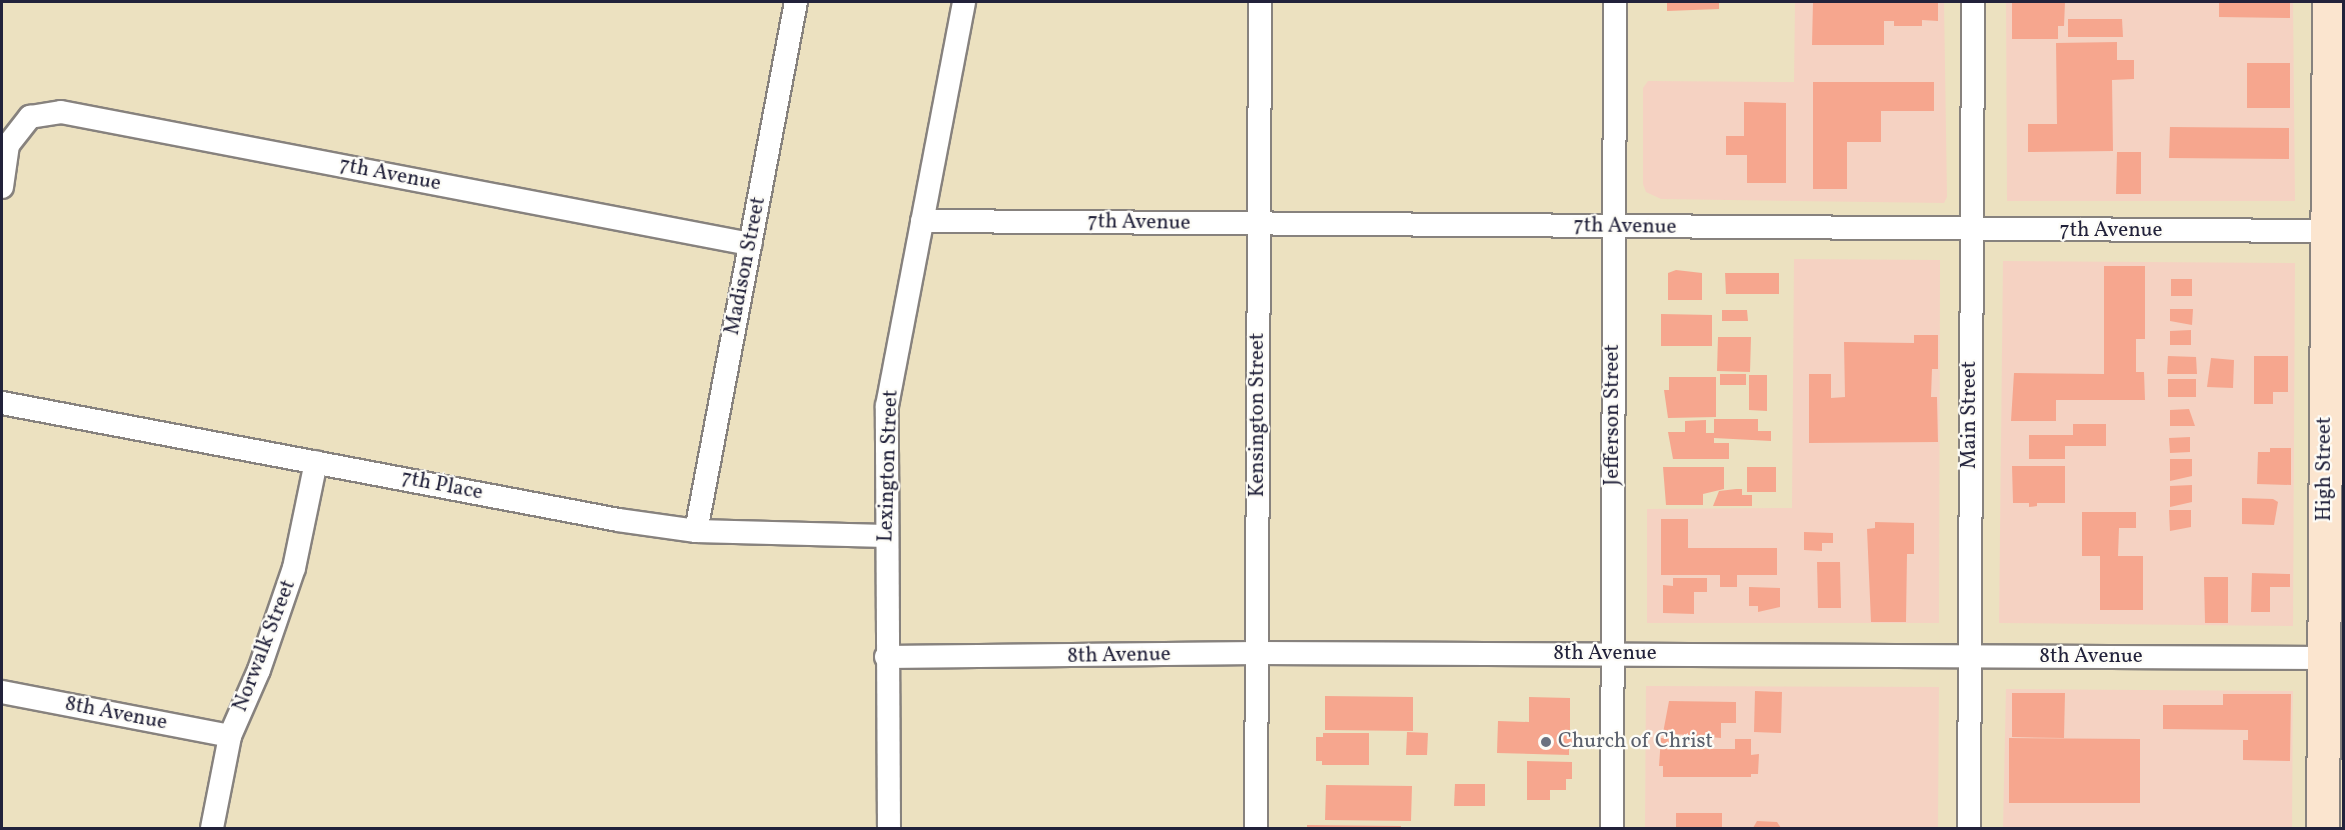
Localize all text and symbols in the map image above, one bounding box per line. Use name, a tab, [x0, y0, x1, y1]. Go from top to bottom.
street label: 7th Avenue	[337, 153, 443, 197]
street label: Madison Street	[720, 195, 772, 337]
street label: 7th Avenue	[1087, 210, 1191, 236]
street label: 7th Avenue	[1573, 214, 1677, 240]
street label: 7th Avenue	[2060, 218, 2162, 244]
street label: Kensington Street	[1245, 333, 1271, 497]
street label: Jefferson Street	[1600, 344, 1626, 486]
street label: Main Street	[1957, 361, 1983, 469]
street label: Lexington Street	[874, 389, 904, 543]
street label: High Street	[2312, 417, 2338, 521]
street label: 7th Place	[399, 466, 485, 506]
street label: Norwalk Street	[228, 576, 302, 716]
street label: 8th Avenue	[1553, 641, 1657, 667]
street label: 8th Avenue	[1067, 642, 1171, 670]
street label: 8th Avenue	[2039, 644, 2143, 670]
street label: 8th Avenue	[63, 692, 169, 736]
place label: Church of Christ	[1558, 729, 1711, 755]
marker: Church of Christ	[1539, 735, 1553, 749]

